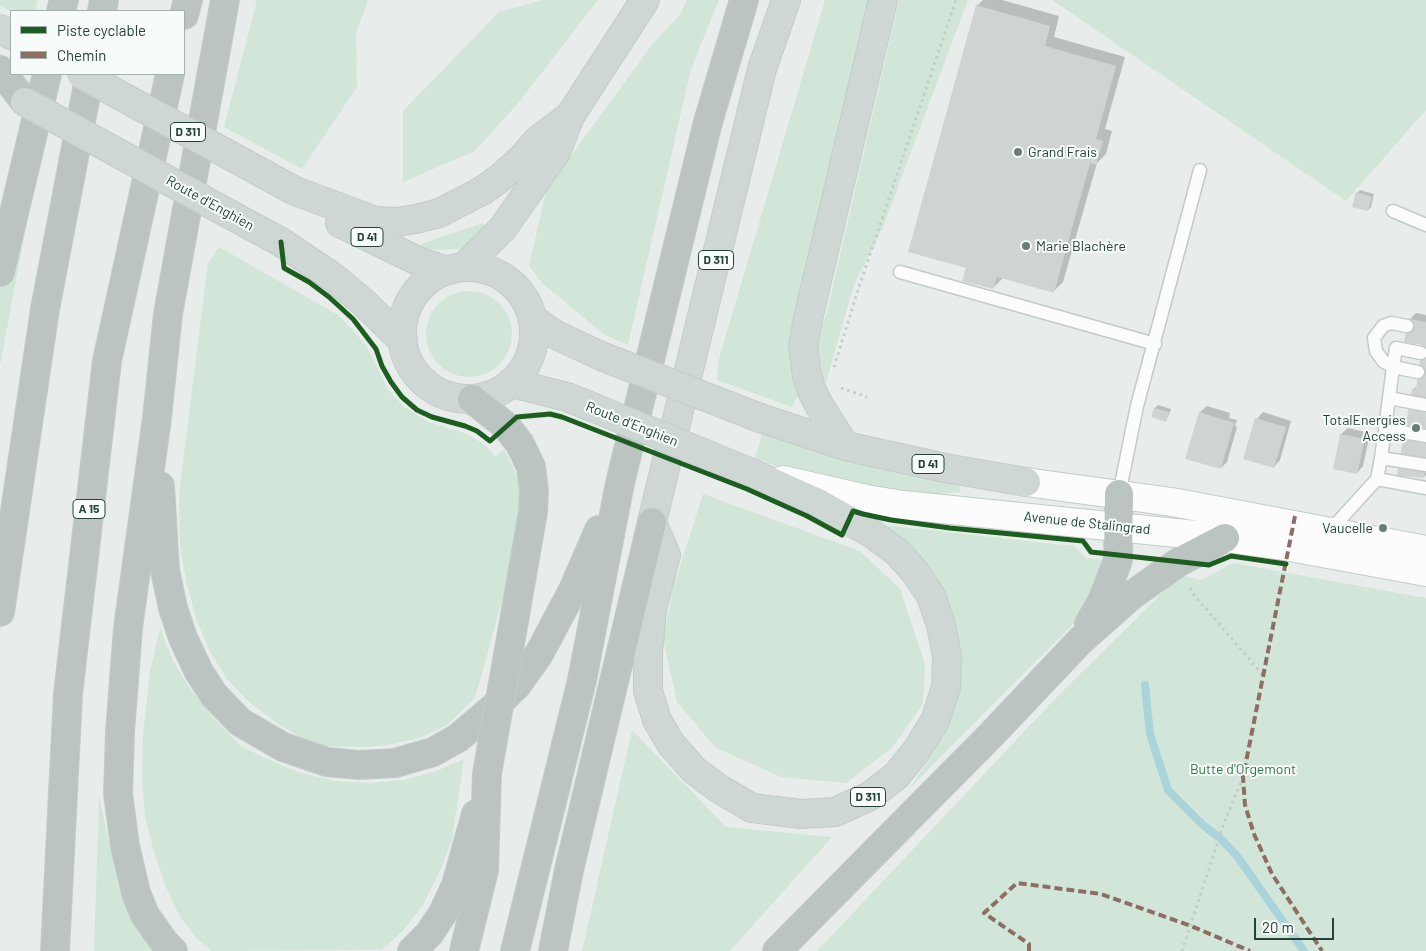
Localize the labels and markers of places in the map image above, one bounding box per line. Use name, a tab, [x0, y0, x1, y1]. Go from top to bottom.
place label: Grand Frais	[1028, 144, 1097, 160]
marker: Grand Frais	[1012, 146, 1024, 158]
place label: Marie Blachère	[1036, 238, 1126, 254]
marker: Marie Blachère	[1020, 240, 1032, 252]
place label: TotalEnergies Access	[1323, 412, 1406, 444]
marker: TotalEnergies Access	[1410, 422, 1422, 434]
place label: Vaucelle	[1322, 520, 1373, 536]
marker: Vaucelle	[1377, 522, 1389, 534]

